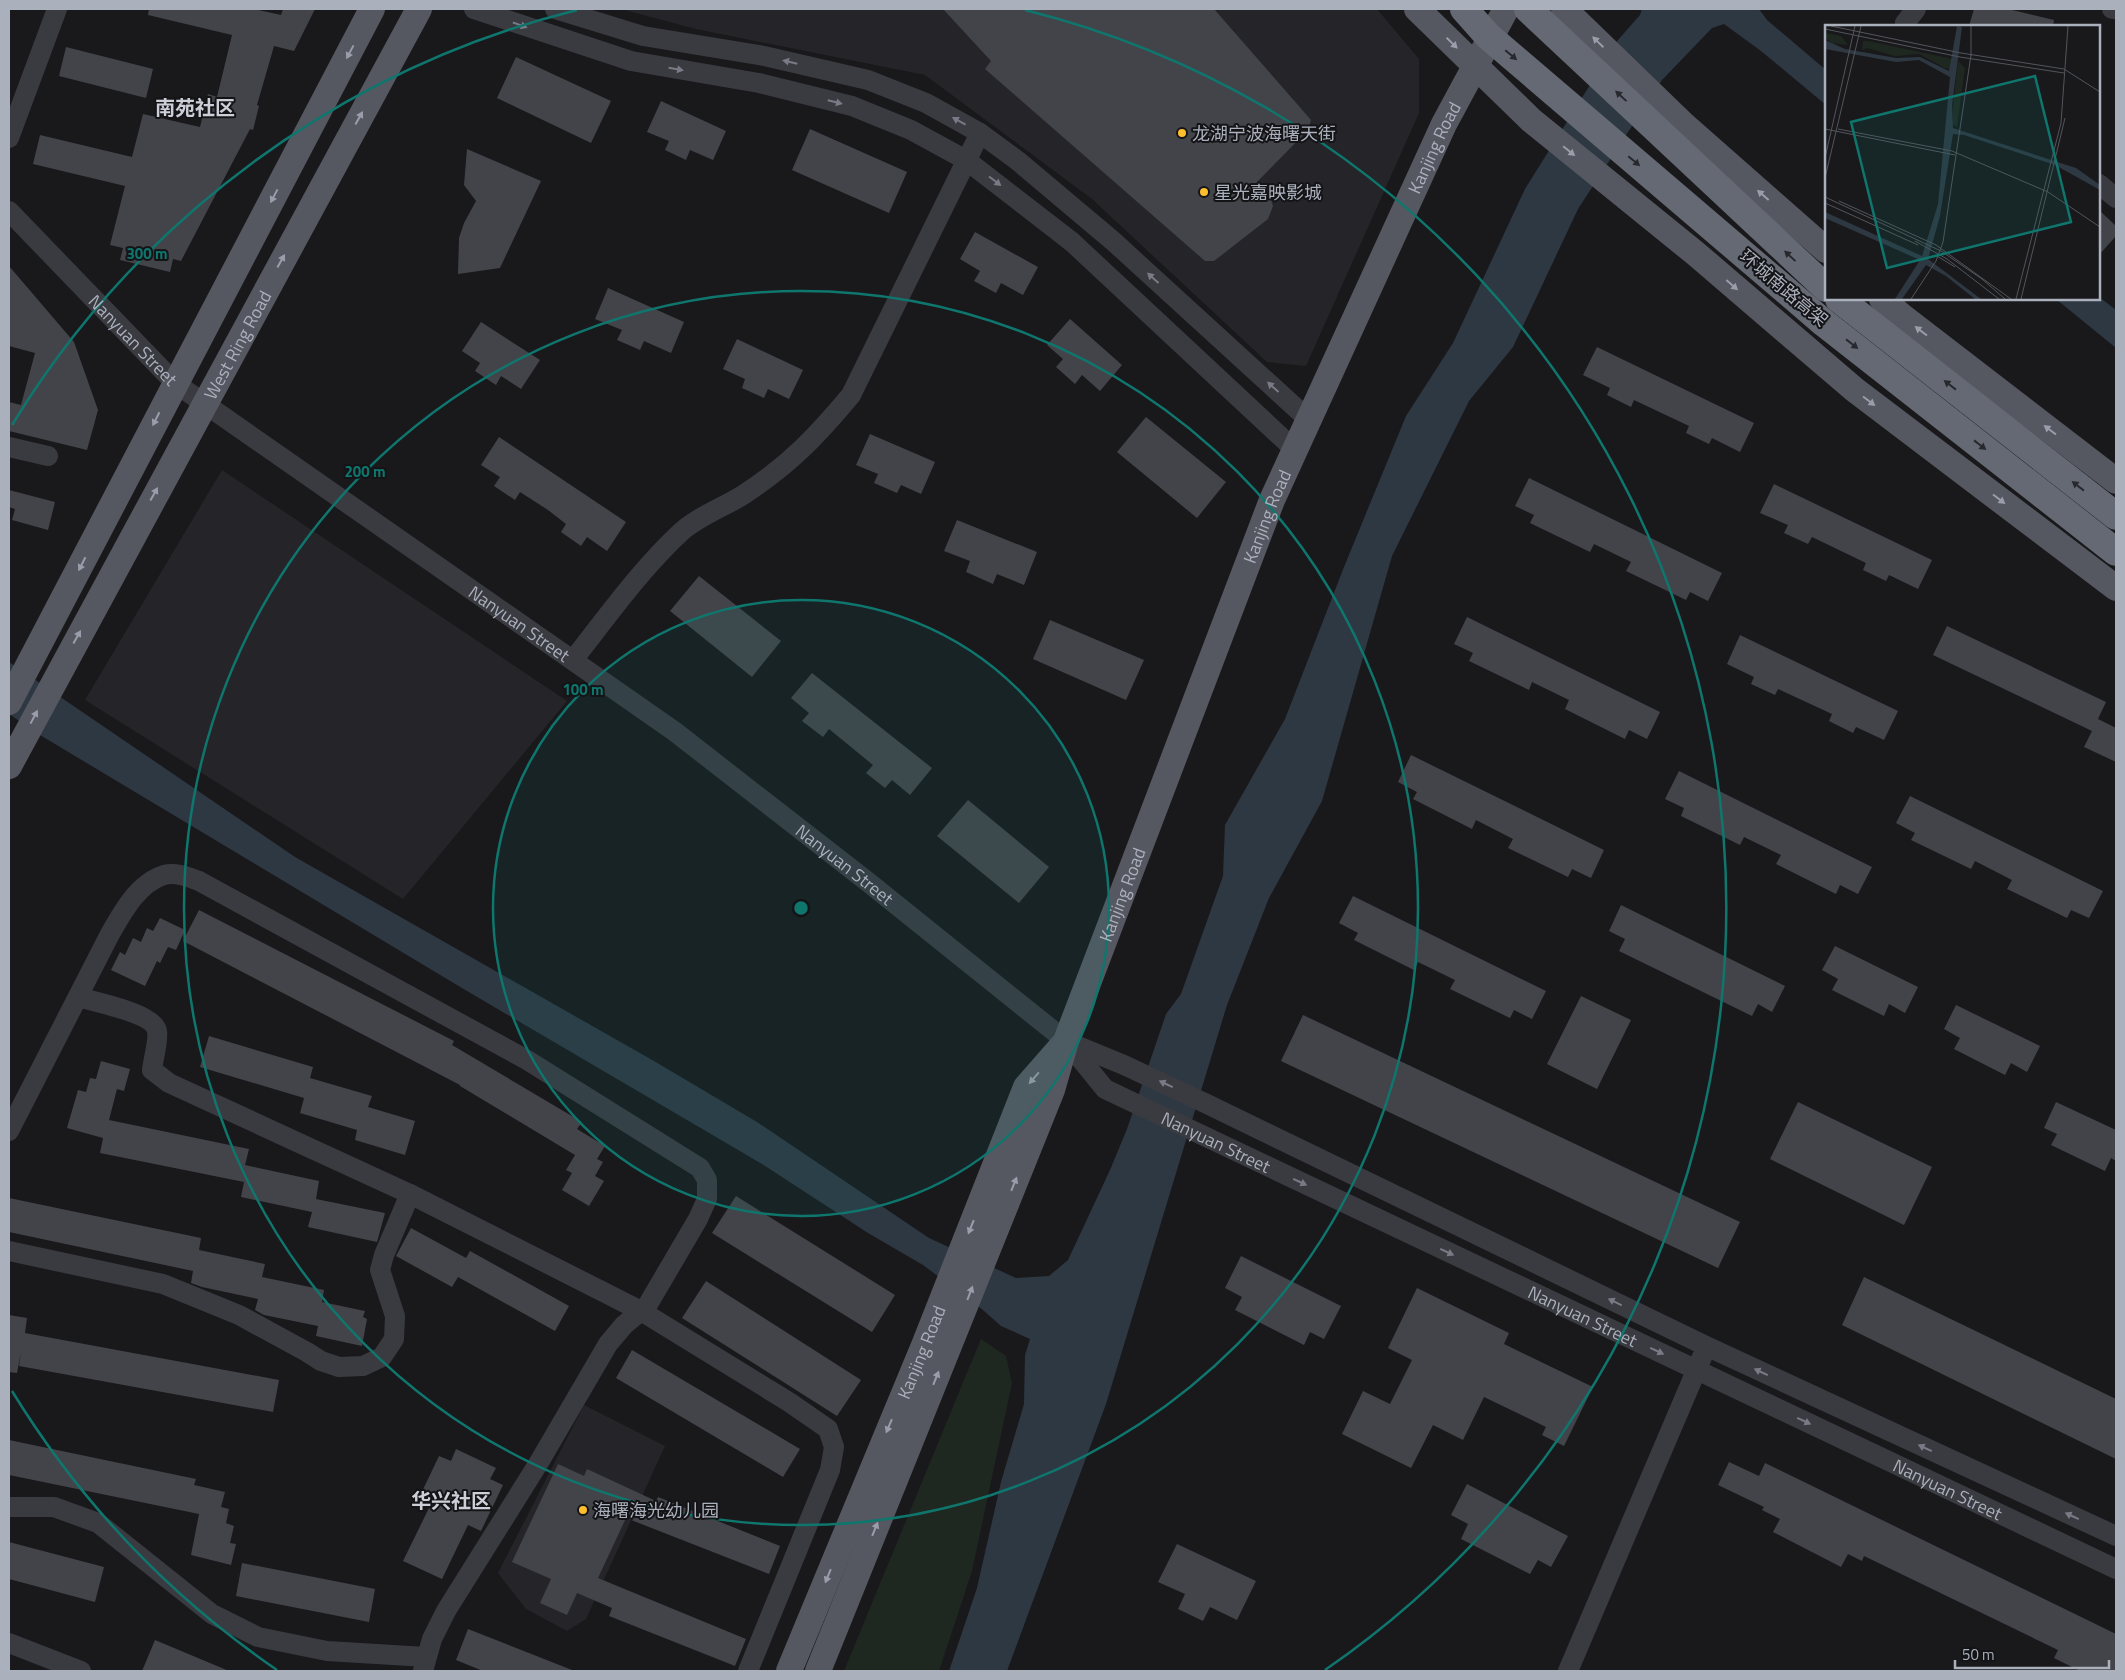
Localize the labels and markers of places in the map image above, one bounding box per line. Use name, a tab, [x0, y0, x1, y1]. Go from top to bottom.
place label: 龙湖宁波海曙天街	[1192, 120, 1336, 147]
marker: 龙湖宁波海曙天街	[1176, 127, 1188, 139]
place label: 星光嘉映影城	[1214, 179, 1322, 206]
marker: 星光嘉映影城	[1198, 186, 1210, 198]
centre of rings	[792, 899, 810, 917]
place label: 海曙海光幼儿园	[593, 1497, 719, 1524]
marker: 海曙海光幼儿园	[577, 1504, 589, 1516]

